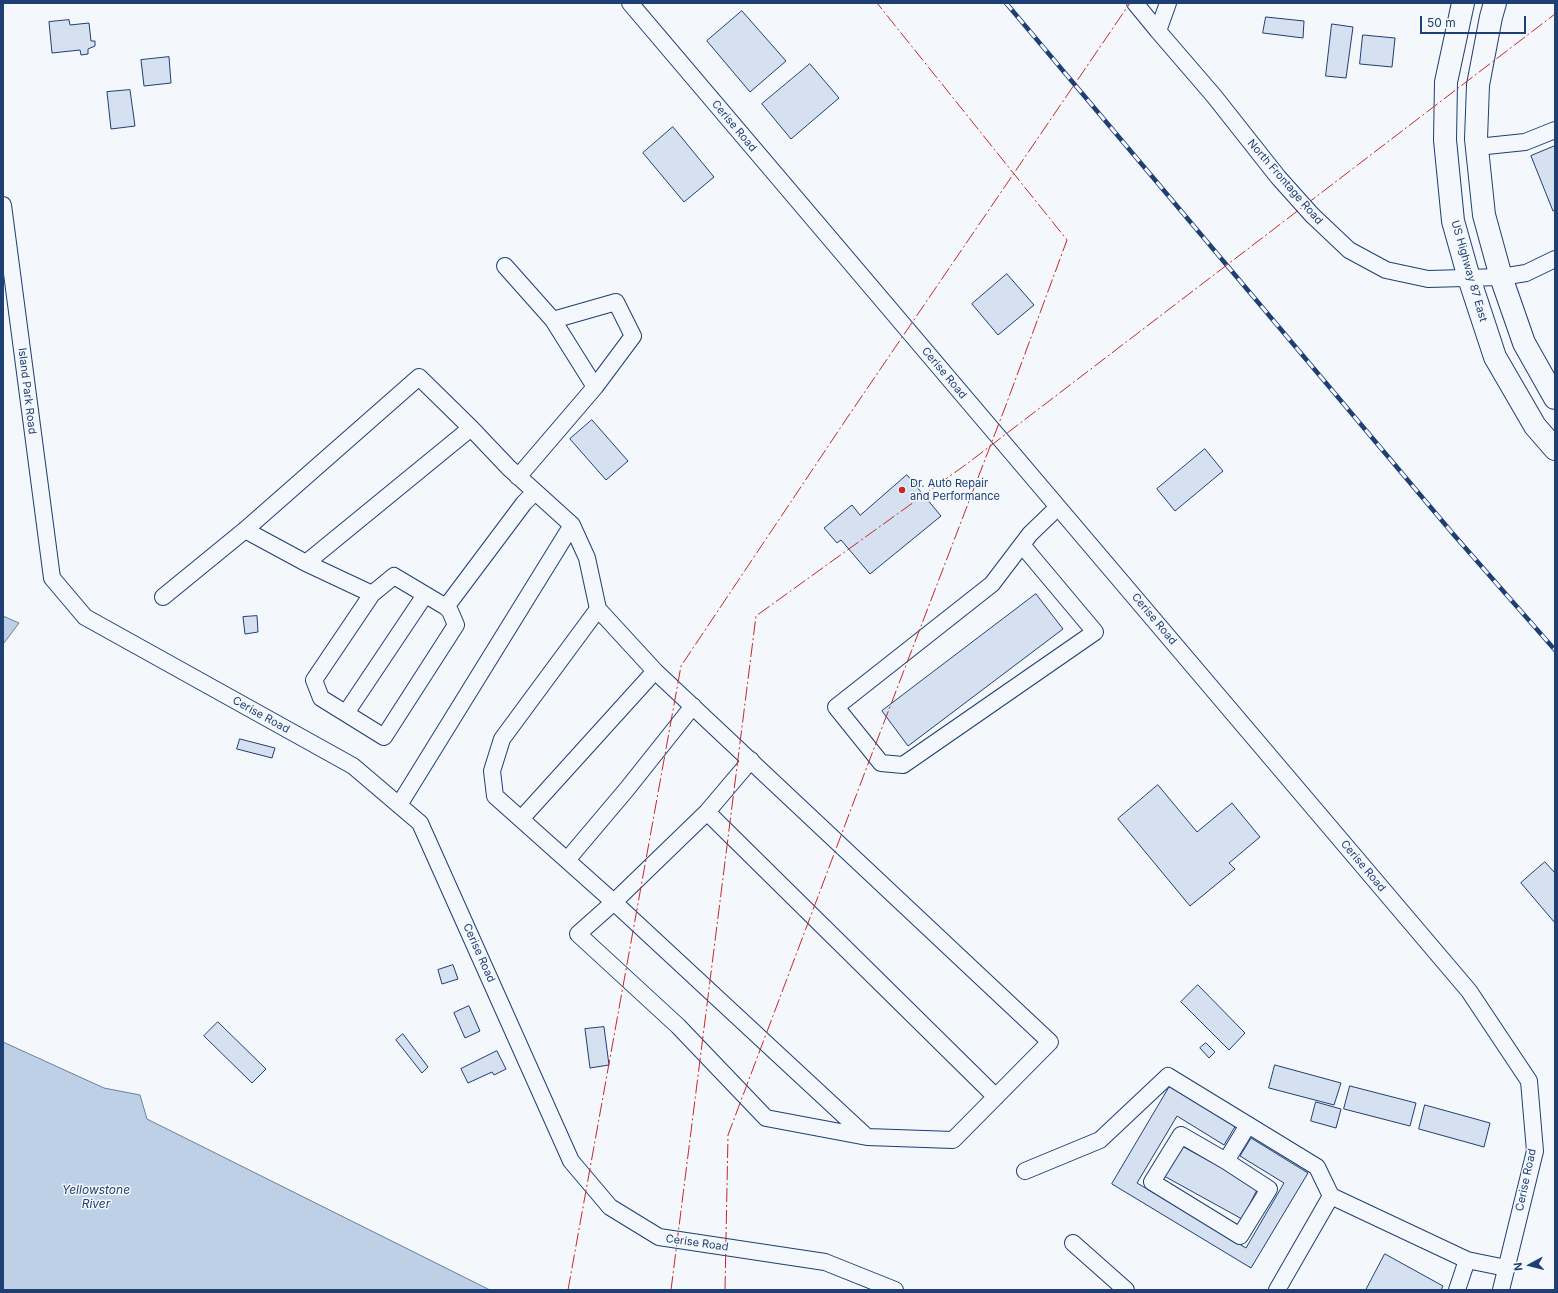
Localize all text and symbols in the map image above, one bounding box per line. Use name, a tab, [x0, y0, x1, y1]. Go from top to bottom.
scale bar	[1422, 8, 1528, 34]
text: 50 m	[1427, 15, 1456, 30]
street label: Cerise Road	[709, 98, 759, 154]
street label: North Frontage Road	[1245, 137, 1325, 227]
street label: US Highway 87 East	[1448, 219, 1490, 323]
street label: Cerise Road	[919, 345, 969, 401]
street label: Island Park Road	[15, 347, 39, 435]
place label: Dr. Auto Repair and Performance	[910, 477, 1000, 503]
marker: Dr. Auto Repair and Performance	[897, 485, 907, 495]
street label: Cerise Road	[1129, 591, 1179, 647]
street label: Cerise Road	[230, 694, 292, 736]
street label: Cerise Road	[1338, 838, 1388, 894]
street label: Cerise Road	[460, 921, 498, 985]
street label: Cerise Road	[1513, 1148, 1539, 1212]
water label: Yellowstone River	[62, 1183, 130, 1211]
street label: Cerise Road	[665, 1232, 729, 1254]
north arrow	[1510, 1245, 1550, 1285]
text: N	[1511, 1261, 1526, 1271]

